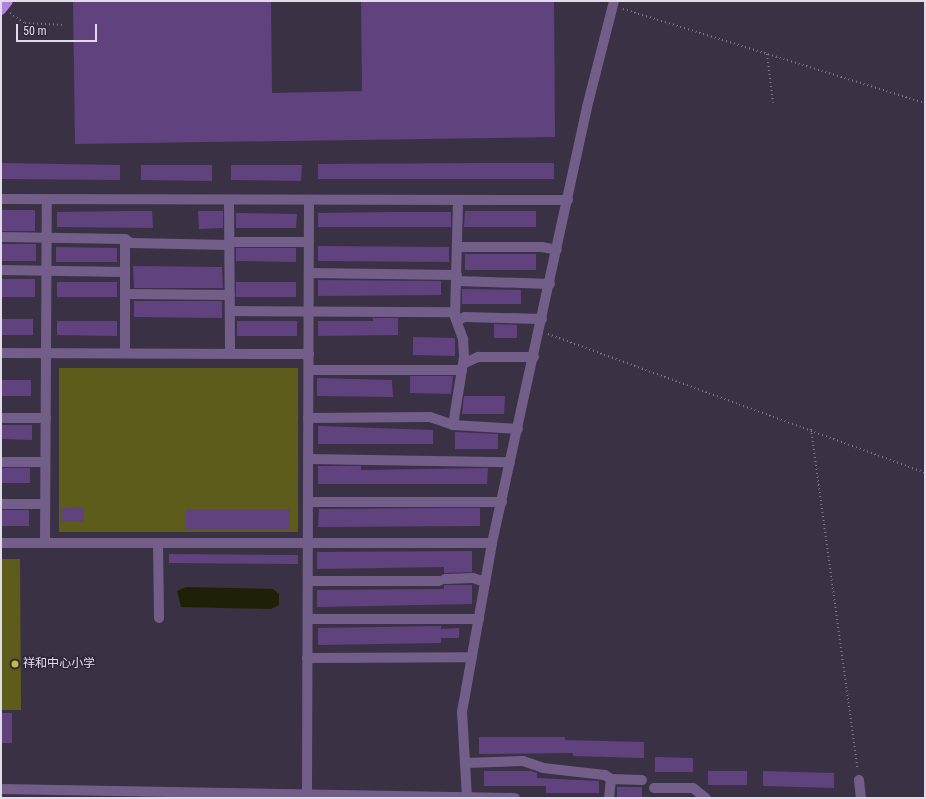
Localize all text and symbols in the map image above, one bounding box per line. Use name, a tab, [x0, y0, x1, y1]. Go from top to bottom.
scale bar	[18, 16, 99, 42]
text: 50 m	[23, 24, 47, 38]
place label: 祥和中心小学	[23, 657, 95, 671]
marker: 祥和中心小学	[10, 659, 20, 669]

